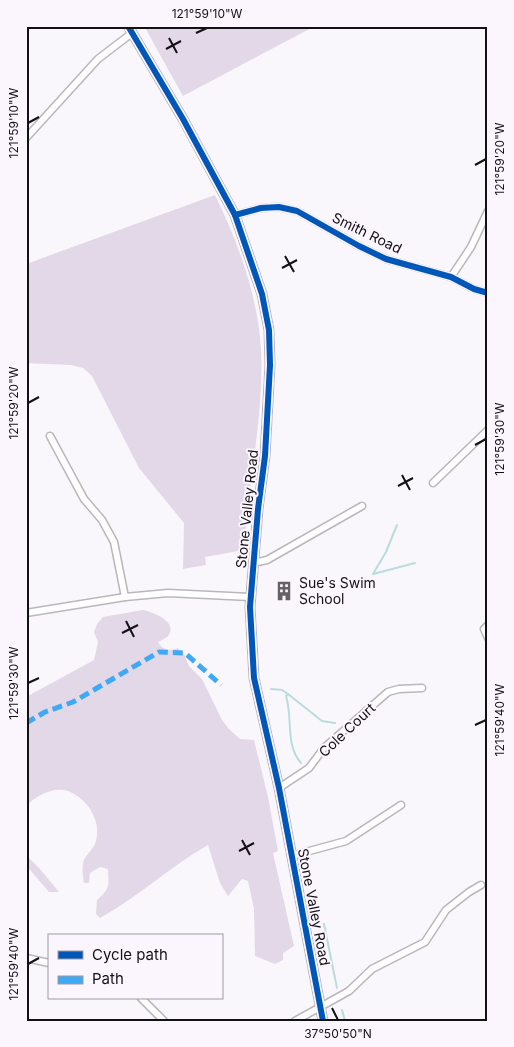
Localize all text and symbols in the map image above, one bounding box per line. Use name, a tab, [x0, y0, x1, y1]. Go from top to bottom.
text: 121°59'10"W	[172, 6, 243, 21]
text: 121°59'10"W	[6, 87, 21, 158]
text: 121°59'20"W	[492, 122, 507, 196]
street label: Smith Road	[330, 208, 405, 257]
text: 121°59'20"W	[6, 366, 21, 440]
text: 121°59'30"W	[492, 402, 507, 476]
street label: Stone Valley Road	[232, 449, 261, 569]
place label: Sue's Swim School	[299, 574, 376, 607]
building icon: Sue's Swim School	[273, 580, 295, 602]
text: 121°59'30"W	[6, 646, 21, 720]
text: 121°59'40"W	[492, 683, 507, 756]
street label: Cole Court	[315, 699, 379, 760]
street label: Stone Valley Road	[295, 847, 334, 967]
text: 121°59'40"W	[6, 927, 21, 1000]
legend	[48, 934, 222, 1000]
text: Cycle path	[92, 945, 168, 964]
text: Path	[92, 969, 124, 988]
text: 37°50'50"N	[304, 1026, 372, 1041]

